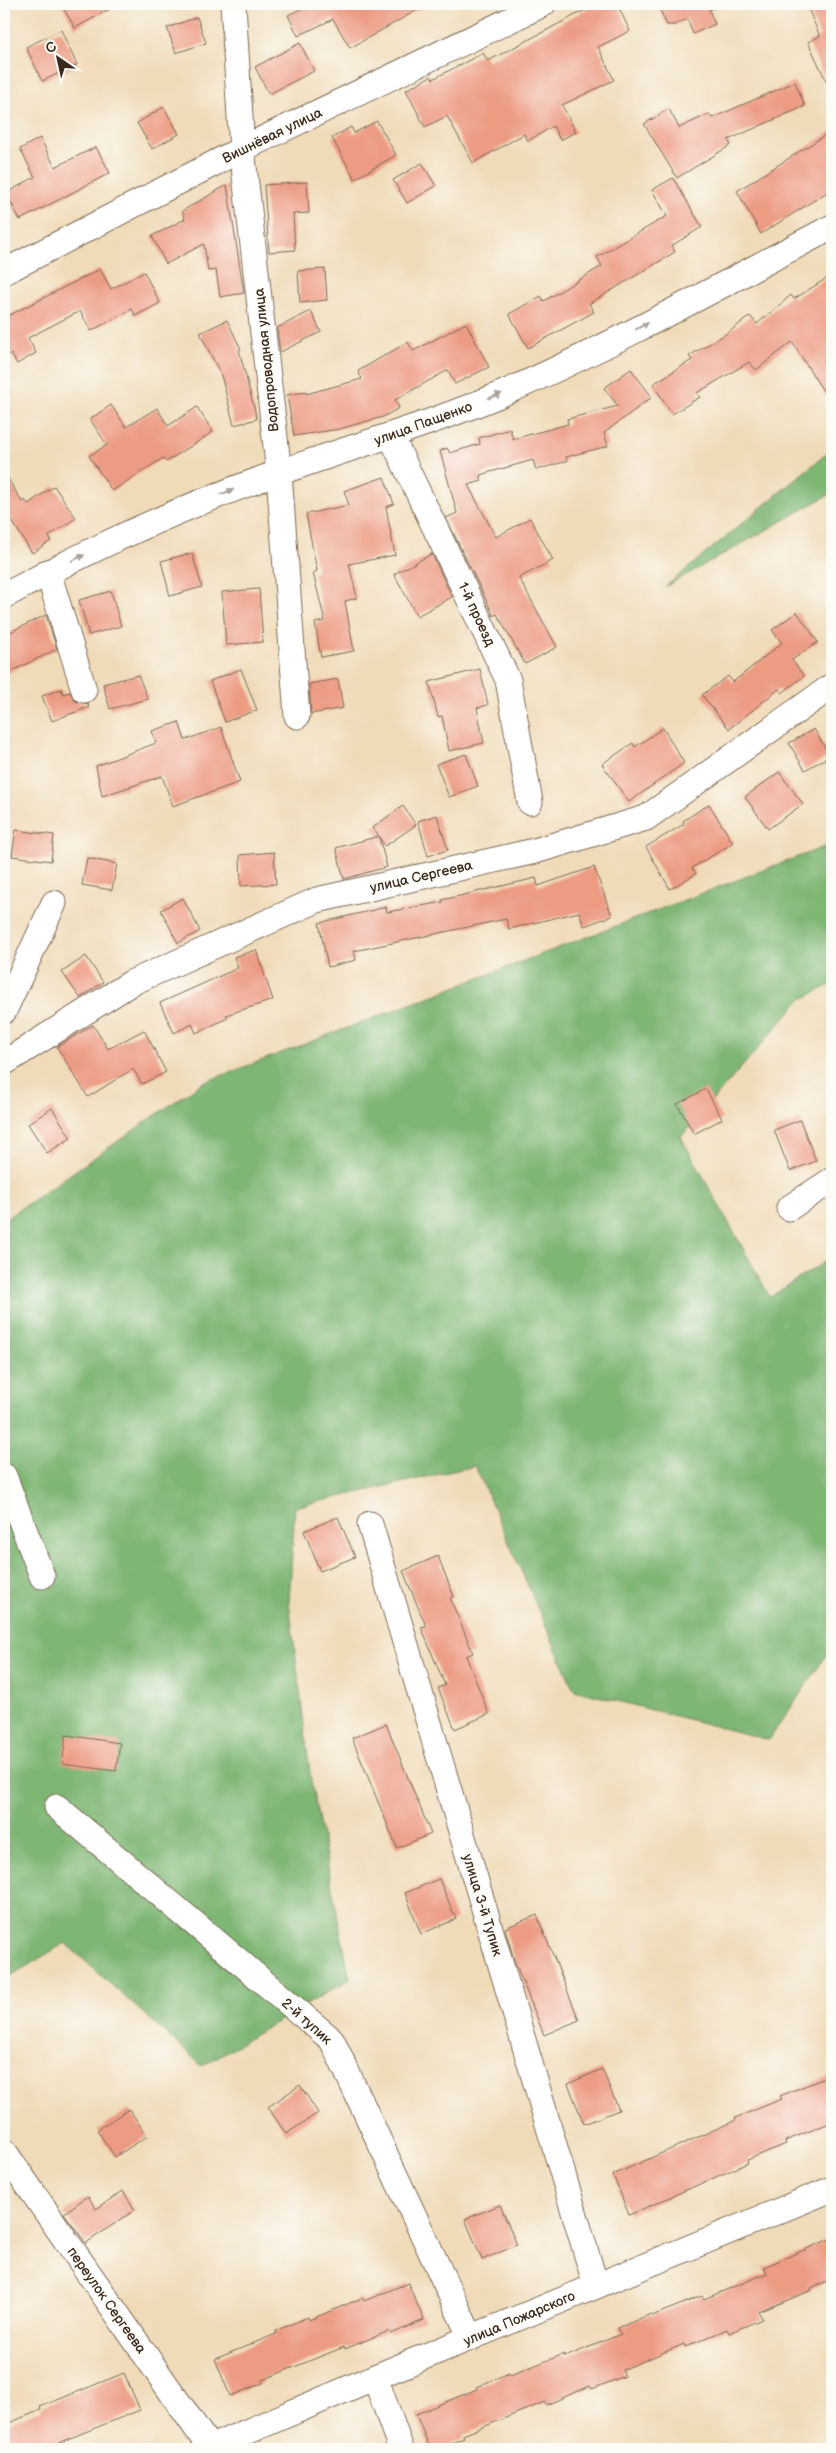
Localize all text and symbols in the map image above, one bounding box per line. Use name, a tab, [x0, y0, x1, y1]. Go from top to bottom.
north arrow	[32, 32, 82, 82]
text: С	[42, 38, 60, 57]
street label: Вишнёвая улица	[220, 104, 326, 167]
street label: Водопроводная улица	[250, 287, 282, 433]
one-way arrow	[634, 322, 649, 330]
one-way arrow	[488, 392, 503, 400]
street label: улица Пащенко	[372, 398, 474, 449]
one-way arrow	[220, 488, 235, 496]
one-way arrow	[71, 553, 85, 561]
street label: 1-й проезд	[454, 580, 499, 649]
street label: улица Сергеева	[368, 856, 475, 897]
street label: улица 3-й Тупик	[459, 1852, 506, 1959]
street label: 2-й тупик	[278, 1994, 336, 2049]
street label: переулок Сергеева	[63, 2244, 150, 2358]
street label: улица Пожарского	[461, 2287, 578, 2350]

